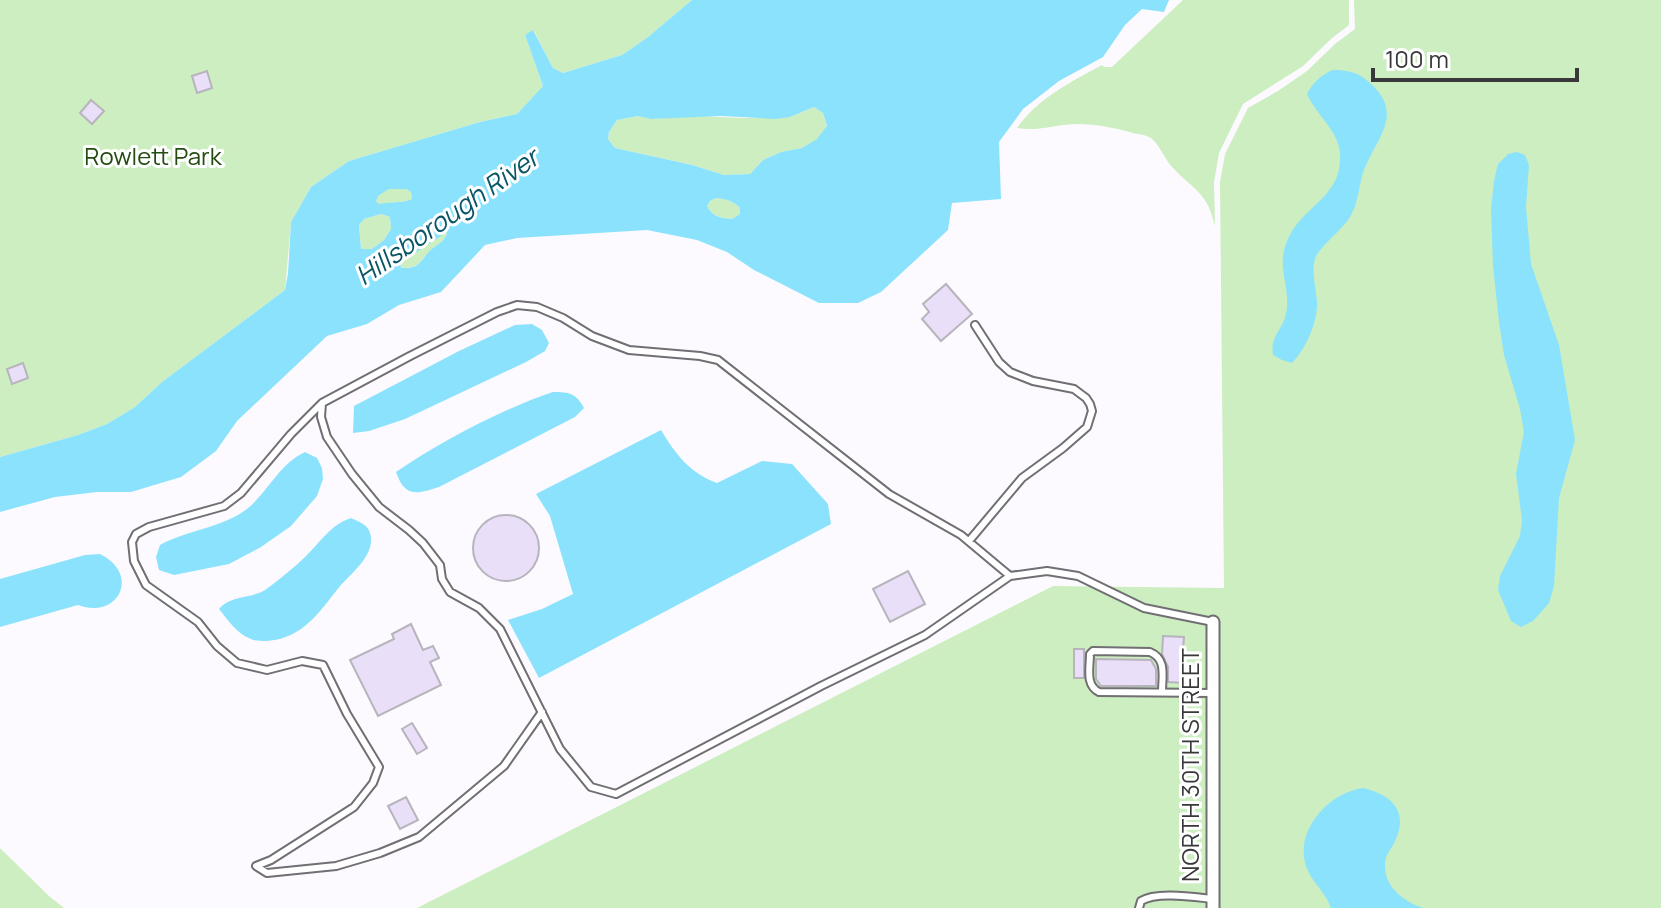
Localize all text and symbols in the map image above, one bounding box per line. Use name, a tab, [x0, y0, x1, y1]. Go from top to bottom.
scale bar	[1373, 32, 1577, 82]
text: 100 m	[1385, 42, 1449, 75]
water label: Hillsborough River	[348, 137, 548, 293]
park label: Rowlett Park	[84, 139, 223, 172]
street label: NORTH 30TH STREET	[1173, 647, 1206, 882]

